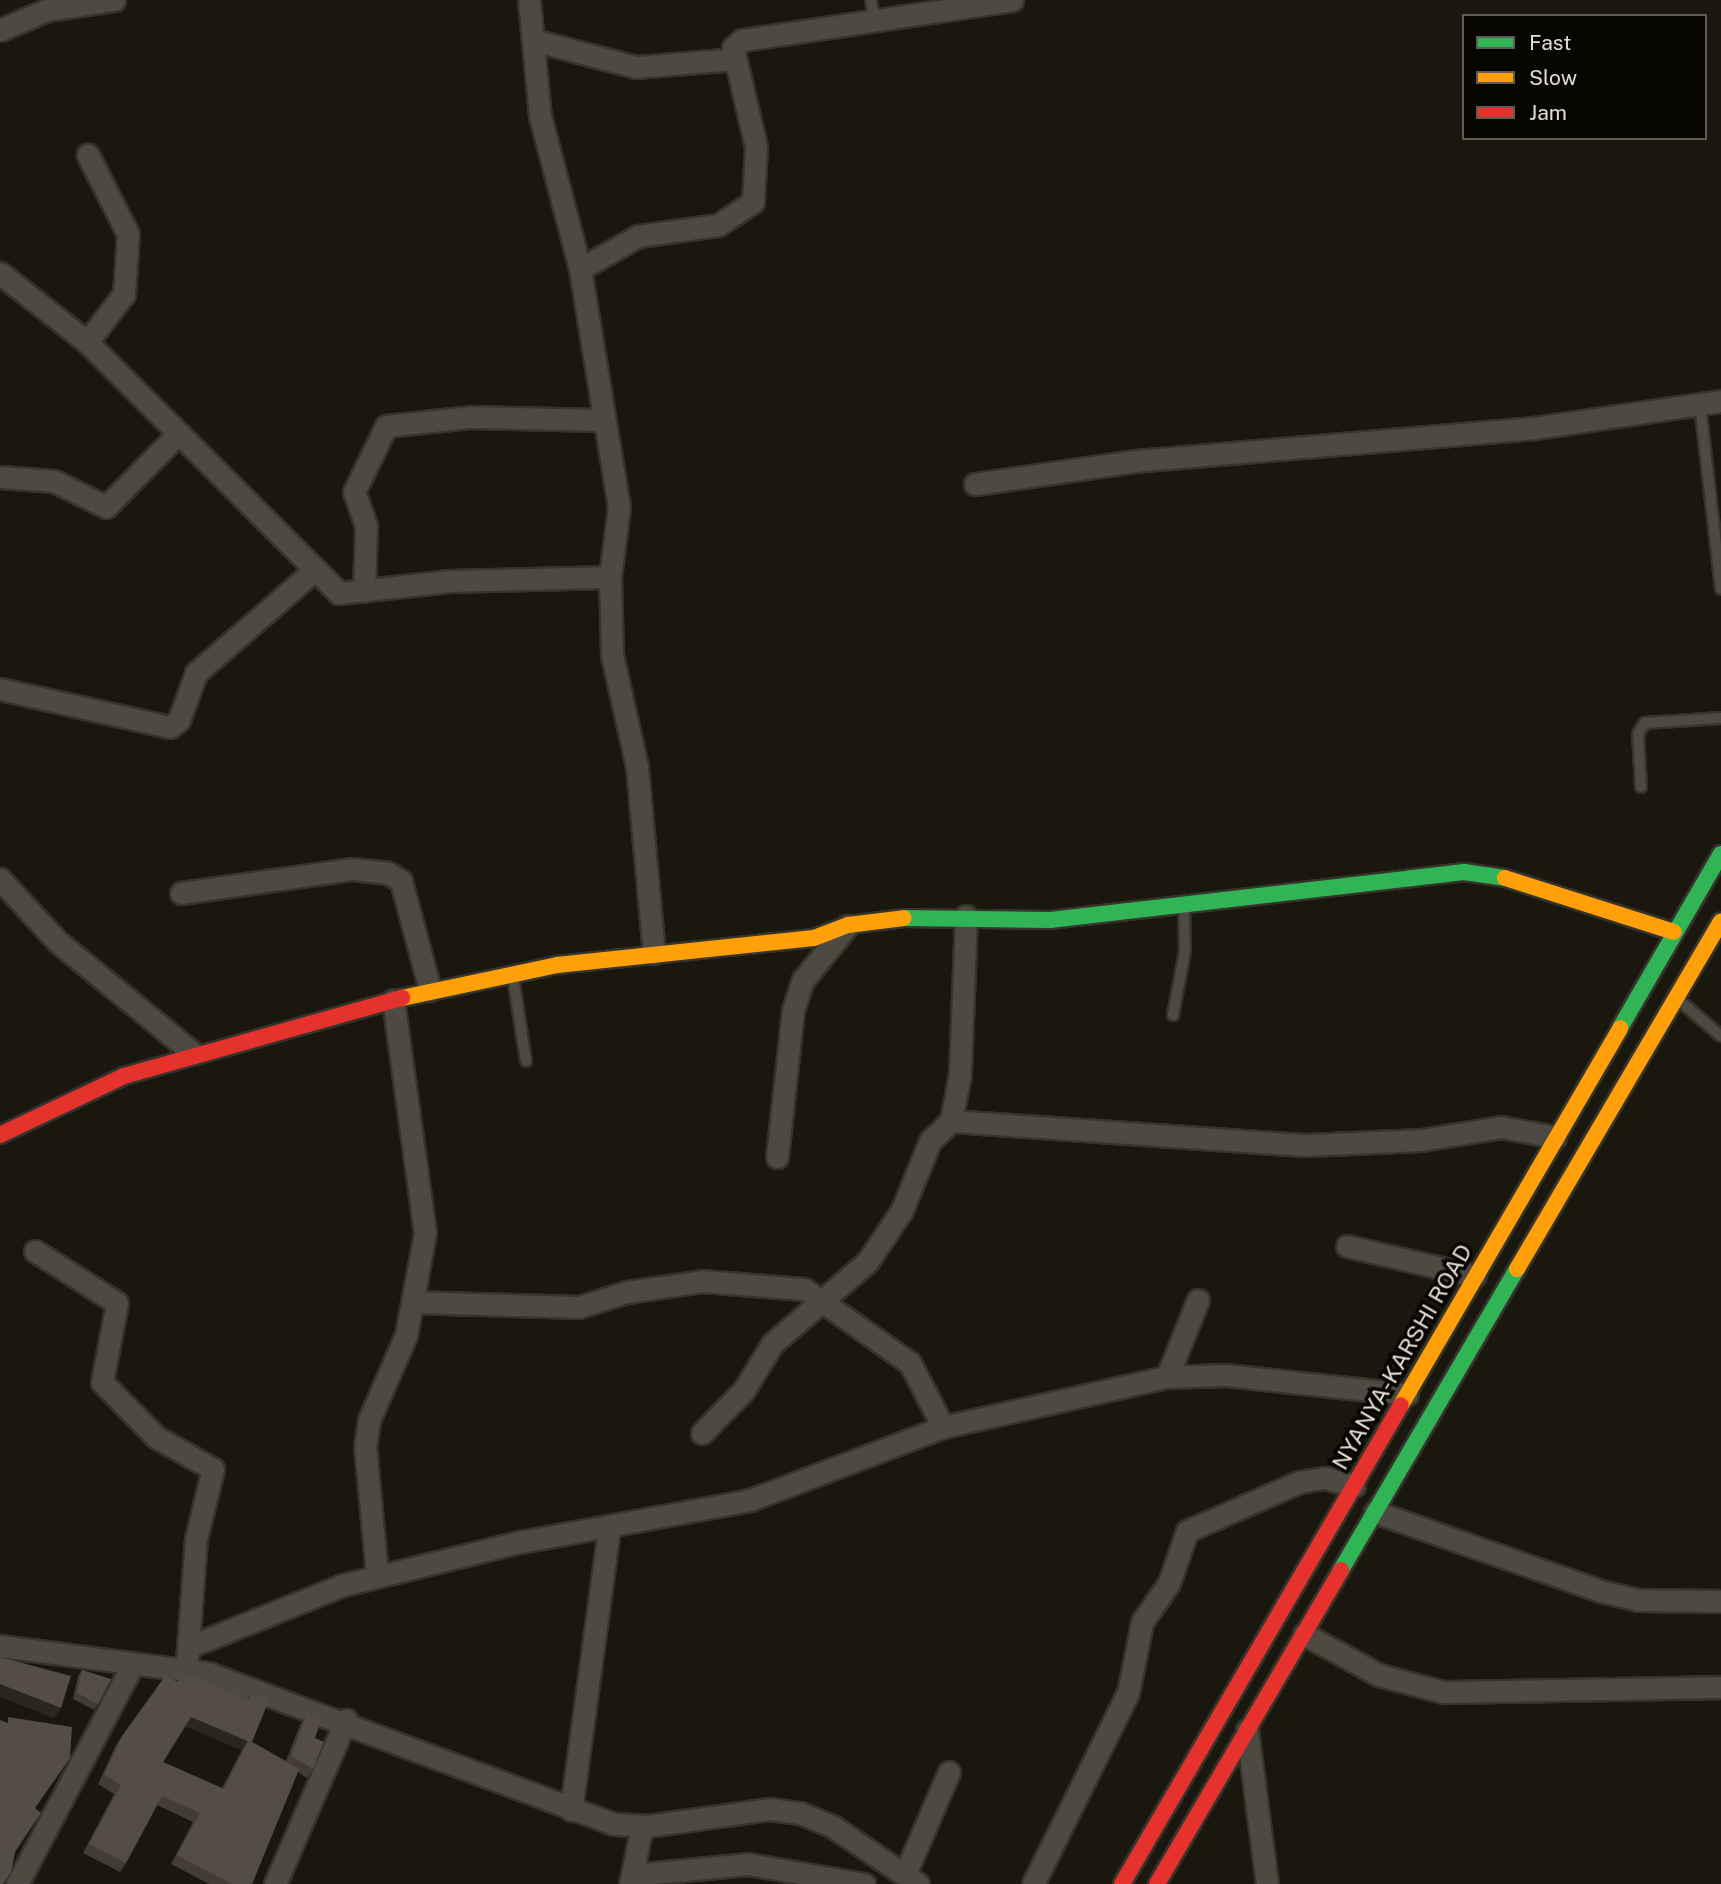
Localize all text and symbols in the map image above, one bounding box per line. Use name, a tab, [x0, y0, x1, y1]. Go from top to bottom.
legend	[1462, 14, 1707, 140]
text: Fast	[1529, 30, 1571, 55]
text: Slow	[1529, 65, 1577, 90]
text: Jam	[1529, 100, 1567, 125]
street label: NYANYA-KARSHI ROAD	[1326, 1239, 1478, 1475]

